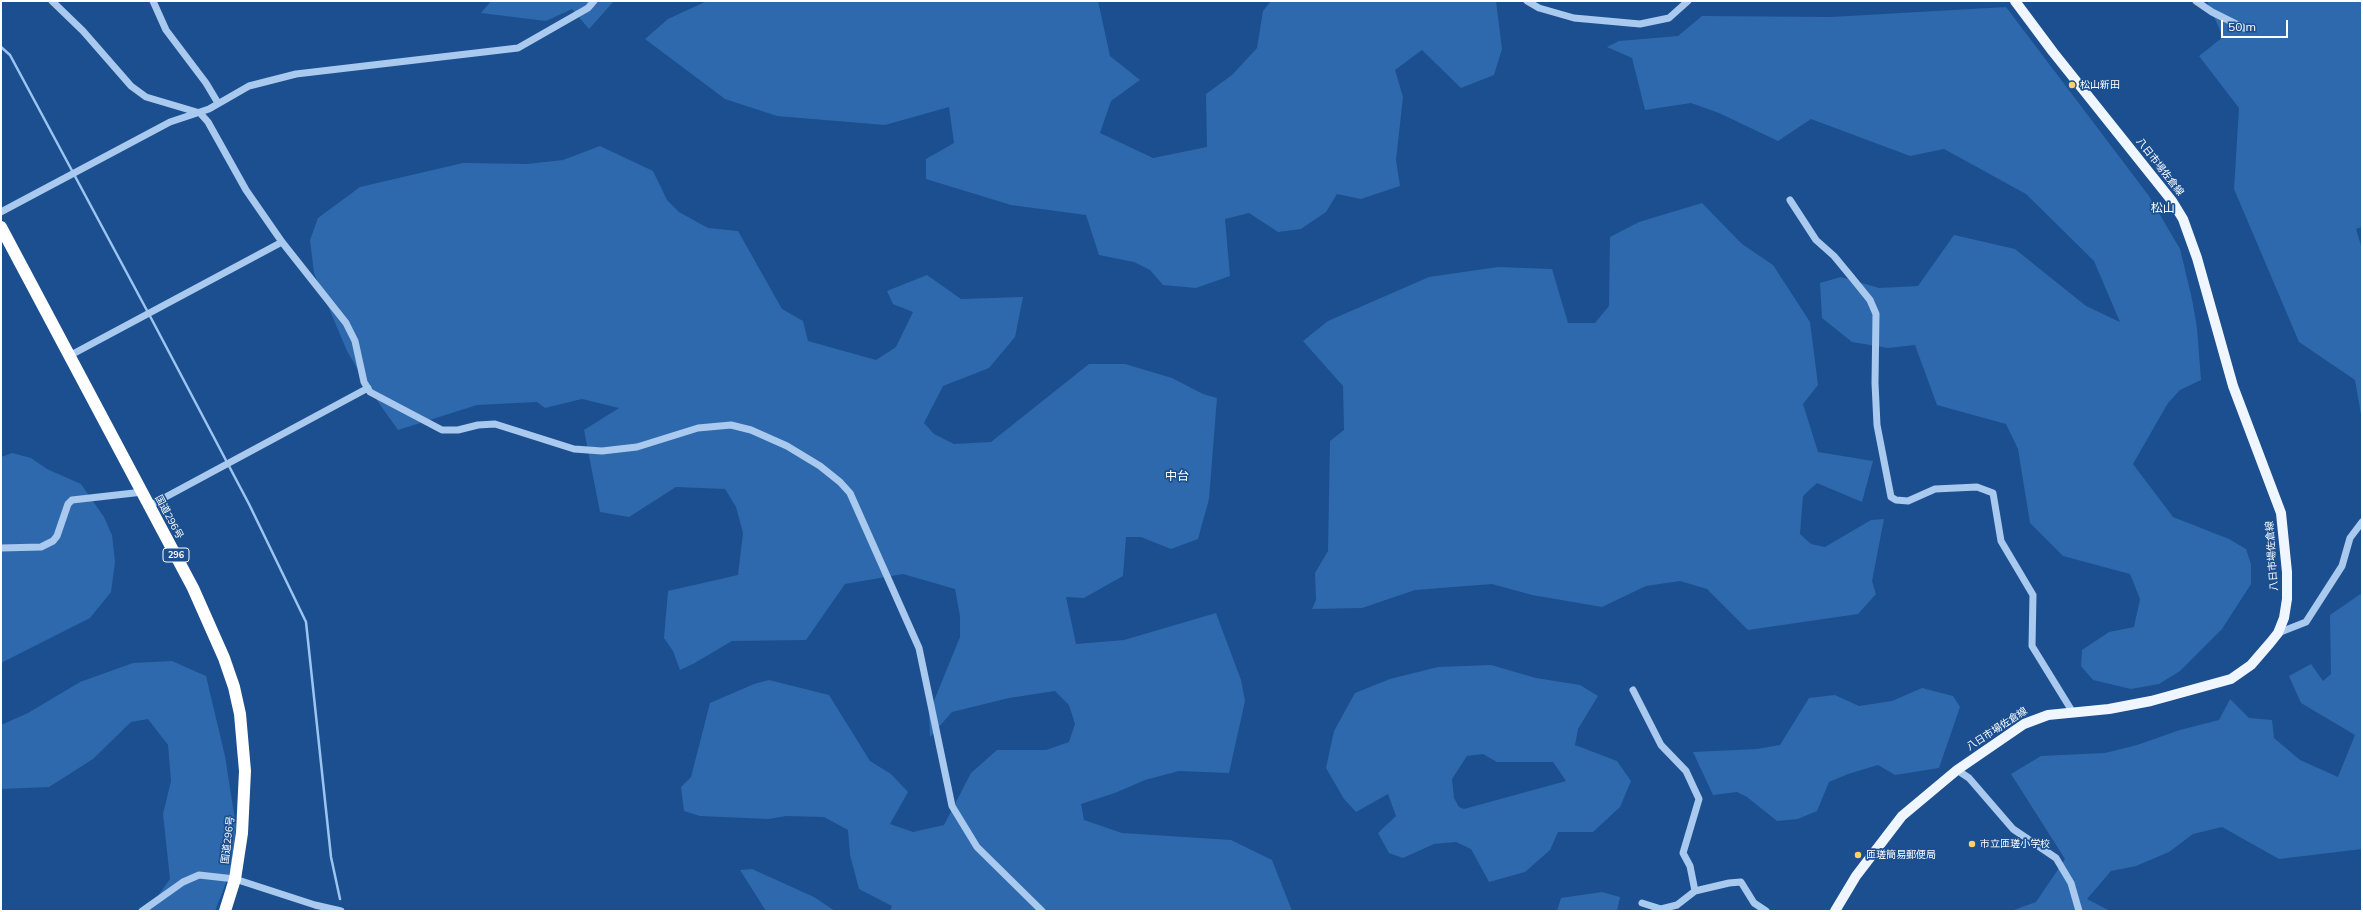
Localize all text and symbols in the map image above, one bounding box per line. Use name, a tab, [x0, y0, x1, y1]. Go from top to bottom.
scale bar	[2223, 12, 2290, 38]
text: 50 m	[2228, 19, 2256, 34]
place label: 松山新田	[2080, 79, 2120, 91]
marker: 松山新田	[2067, 80, 2077, 90]
street label: 八日市場佐倉線	[2134, 136, 2186, 198]
district label: 松山	[2151, 201, 2175, 215]
district label: 中台	[1165, 469, 1189, 483]
street label: 国道296号	[152, 493, 186, 541]
street label: 八日市場佐倉線	[2264, 521, 2280, 591]
road number: 296	[163, 548, 189, 562]
street label: 八日市場佐倉線	[1964, 705, 2030, 753]
street label: 国道296号	[219, 815, 237, 865]
place label: 市立匝瑳小学校	[1980, 838, 2050, 850]
marker: 市立匝瑳小学校	[1967, 839, 1977, 849]
place label: 匝瑳簡易郵便局	[1866, 849, 1936, 861]
marker: 匝瑳簡易郵便局	[1853, 850, 1863, 860]

